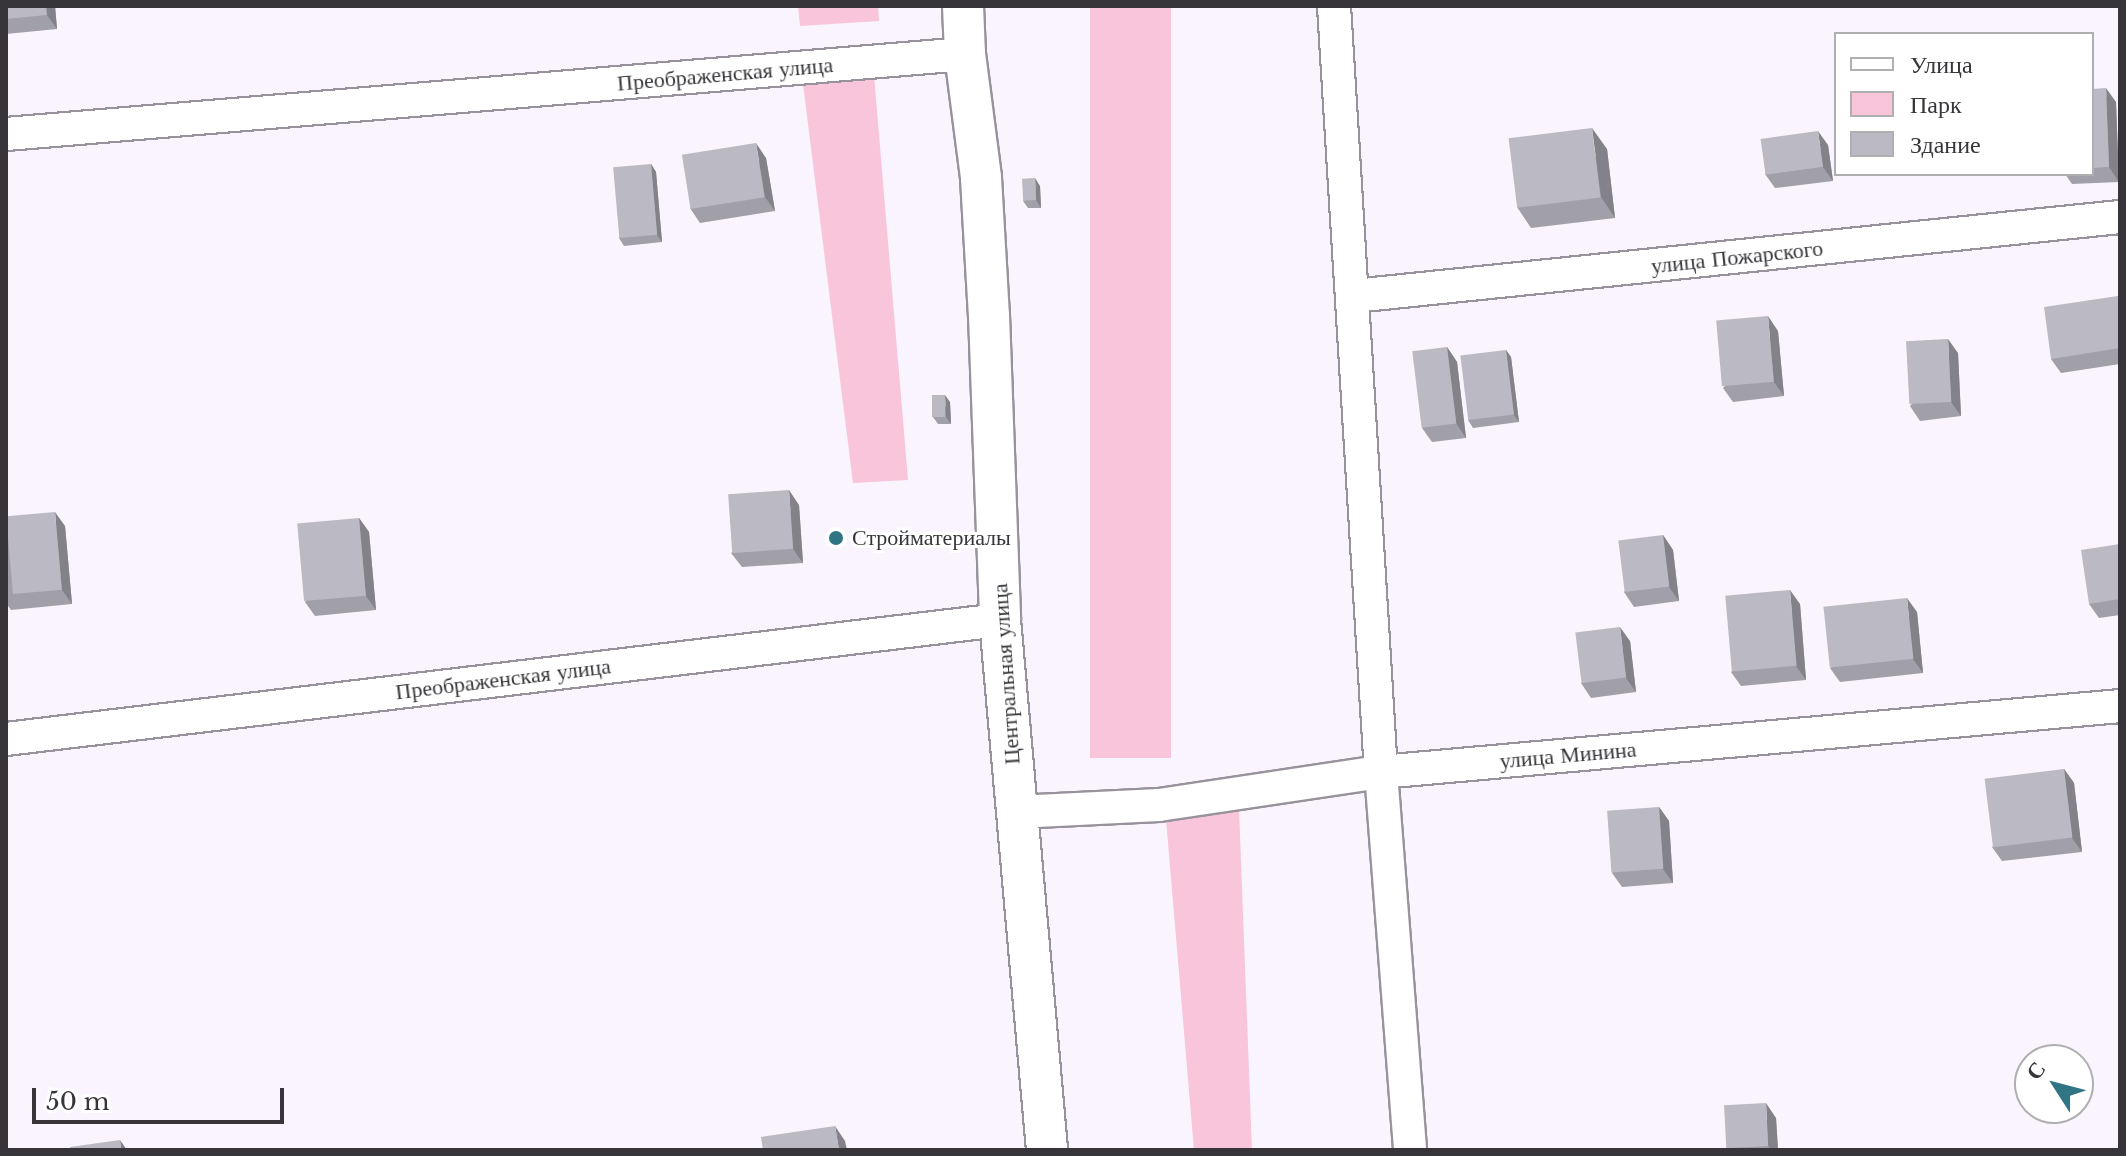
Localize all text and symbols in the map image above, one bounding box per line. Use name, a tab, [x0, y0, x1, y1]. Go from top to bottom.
legend	[1834, 32, 2094, 176]
text: Улица	[1910, 50, 1973, 79]
street label: Преображенская улица	[616, 51, 834, 97]
text: Парк	[1910, 90, 1962, 119]
text: Здание	[1910, 130, 1981, 159]
street label: улица Пожарского	[1650, 235, 1824, 279]
place label: Стройматериалы	[852, 525, 1011, 551]
marker: Стройматериалы	[827, 529, 845, 547]
street label: Центральная улица	[986, 583, 1026, 765]
street label: Преображенская улица	[394, 653, 612, 705]
street label: улица Минина	[1499, 736, 1637, 774]
north arrow	[2014, 1044, 2094, 1124]
text: С	[2020, 1056, 2051, 1085]
scale bar	[36, 1072, 288, 1122]
text: 50 m	[46, 1087, 109, 1116]

